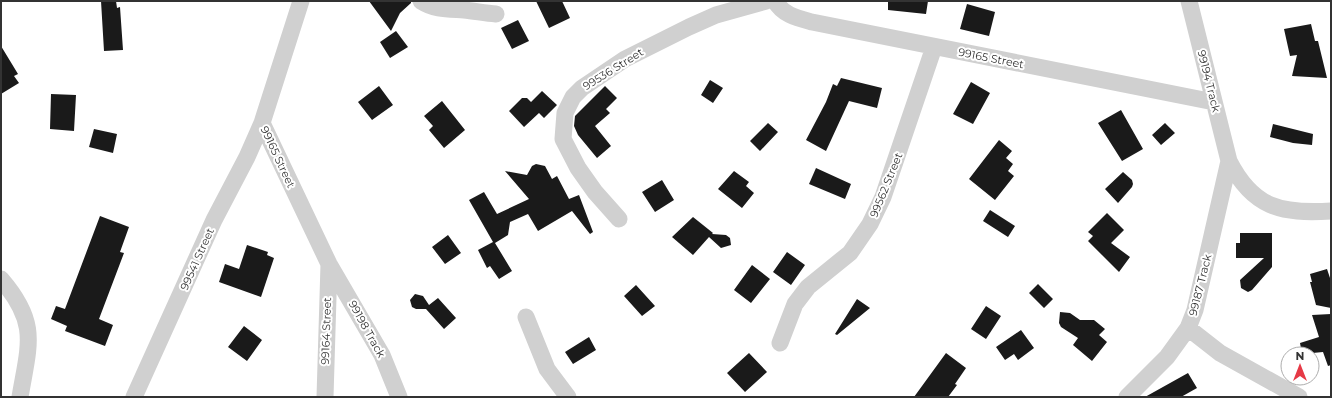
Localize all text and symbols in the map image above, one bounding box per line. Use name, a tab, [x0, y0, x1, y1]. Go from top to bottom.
street label: 99536 Street	[580, 45, 646, 93]
street label: 99165 Street	[957, 45, 1025, 71]
street label: 99194 Track	[1195, 48, 1224, 114]
street label: 99165 Street	[258, 124, 299, 191]
street label: 99562 Street	[867, 150, 906, 219]
street label: 99541 Street	[177, 225, 217, 292]
street label: 99187 Track	[1186, 252, 1215, 317]
street label: 99164 Street	[318, 297, 334, 365]
street label: 99198 Track	[346, 298, 389, 360]
north arrow	[1280, 346, 1320, 386]
text: N	[1296, 349, 1304, 363]

